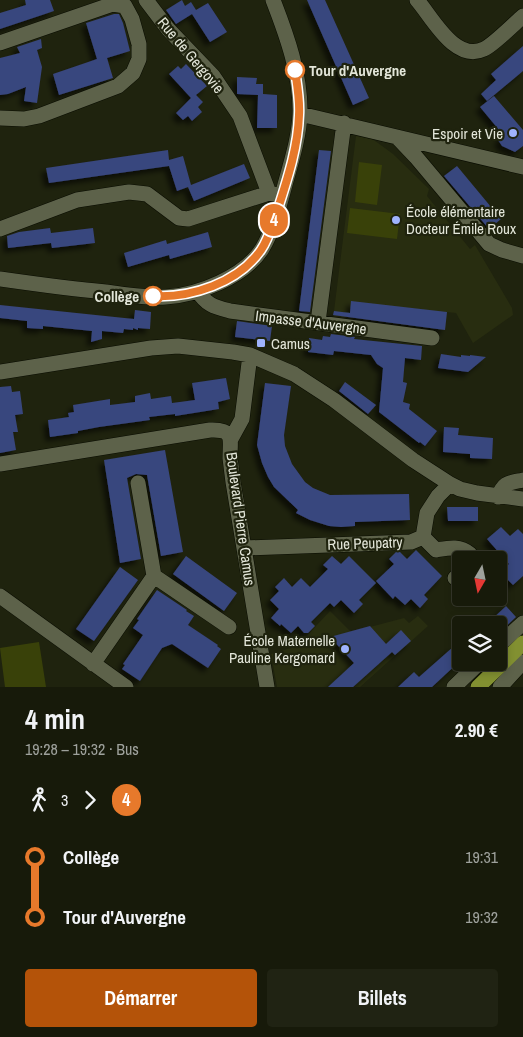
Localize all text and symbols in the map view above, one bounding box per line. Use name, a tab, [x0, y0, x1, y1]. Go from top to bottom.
street label: Rue de Gergovie	[153, 12, 229, 98]
marker: Tour d'Auvergne	[285, 60, 305, 80]
place label: Tour d'Auvergne	[309, 60, 406, 81]
place label: Espoir et Vie	[432, 123, 503, 144]
marker: Espoir et Vie	[507, 127, 519, 139]
place label: École élémentaire Docteur Émile Roux	[406, 201, 517, 239]
line badge: 4	[258, 204, 290, 236]
text: 4	[270, 207, 278, 232]
marker: École élémentaire Docteur Émile Roux	[390, 214, 402, 226]
place label: Collège	[95, 286, 139, 307]
marker: Collège	[143, 286, 163, 306]
street label: Impasse d'Auvergne	[254, 305, 368, 339]
place label: Camus	[271, 333, 310, 354]
marker: Camus	[255, 337, 267, 349]
street label: Boulevard Pierre Camus	[221, 451, 261, 587]
street label: Rue Peupatry	[327, 531, 404, 555]
north arrow	[452, 551, 508, 606]
map controls	[452, 551, 507, 671]
button: layers	[452, 616, 507, 671]
place label: École Maternelle Pauline Kergomard	[229, 630, 335, 668]
marker: École Maternelle Pauline Kergomard	[339, 643, 351, 655]
text: 4 min	[25, 700, 85, 738]
text: 2.90 €	[455, 717, 498, 743]
text: 19:28 – 19:32 · Bus	[25, 738, 139, 760]
icon: walk	[25, 786, 53, 814]
icon: forward	[76, 786, 104, 814]
text: 4	[122, 787, 131, 812]
text: 3	[61, 789, 68, 811]
text: Collège	[63, 844, 119, 870]
text: 19:31	[465, 846, 498, 868]
text: Tour d'Auvergne	[63, 904, 186, 930]
text: 19:32	[465, 906, 498, 928]
button: Démarrer	[25, 969, 257, 1027]
button: Billets	[267, 969, 498, 1027]

